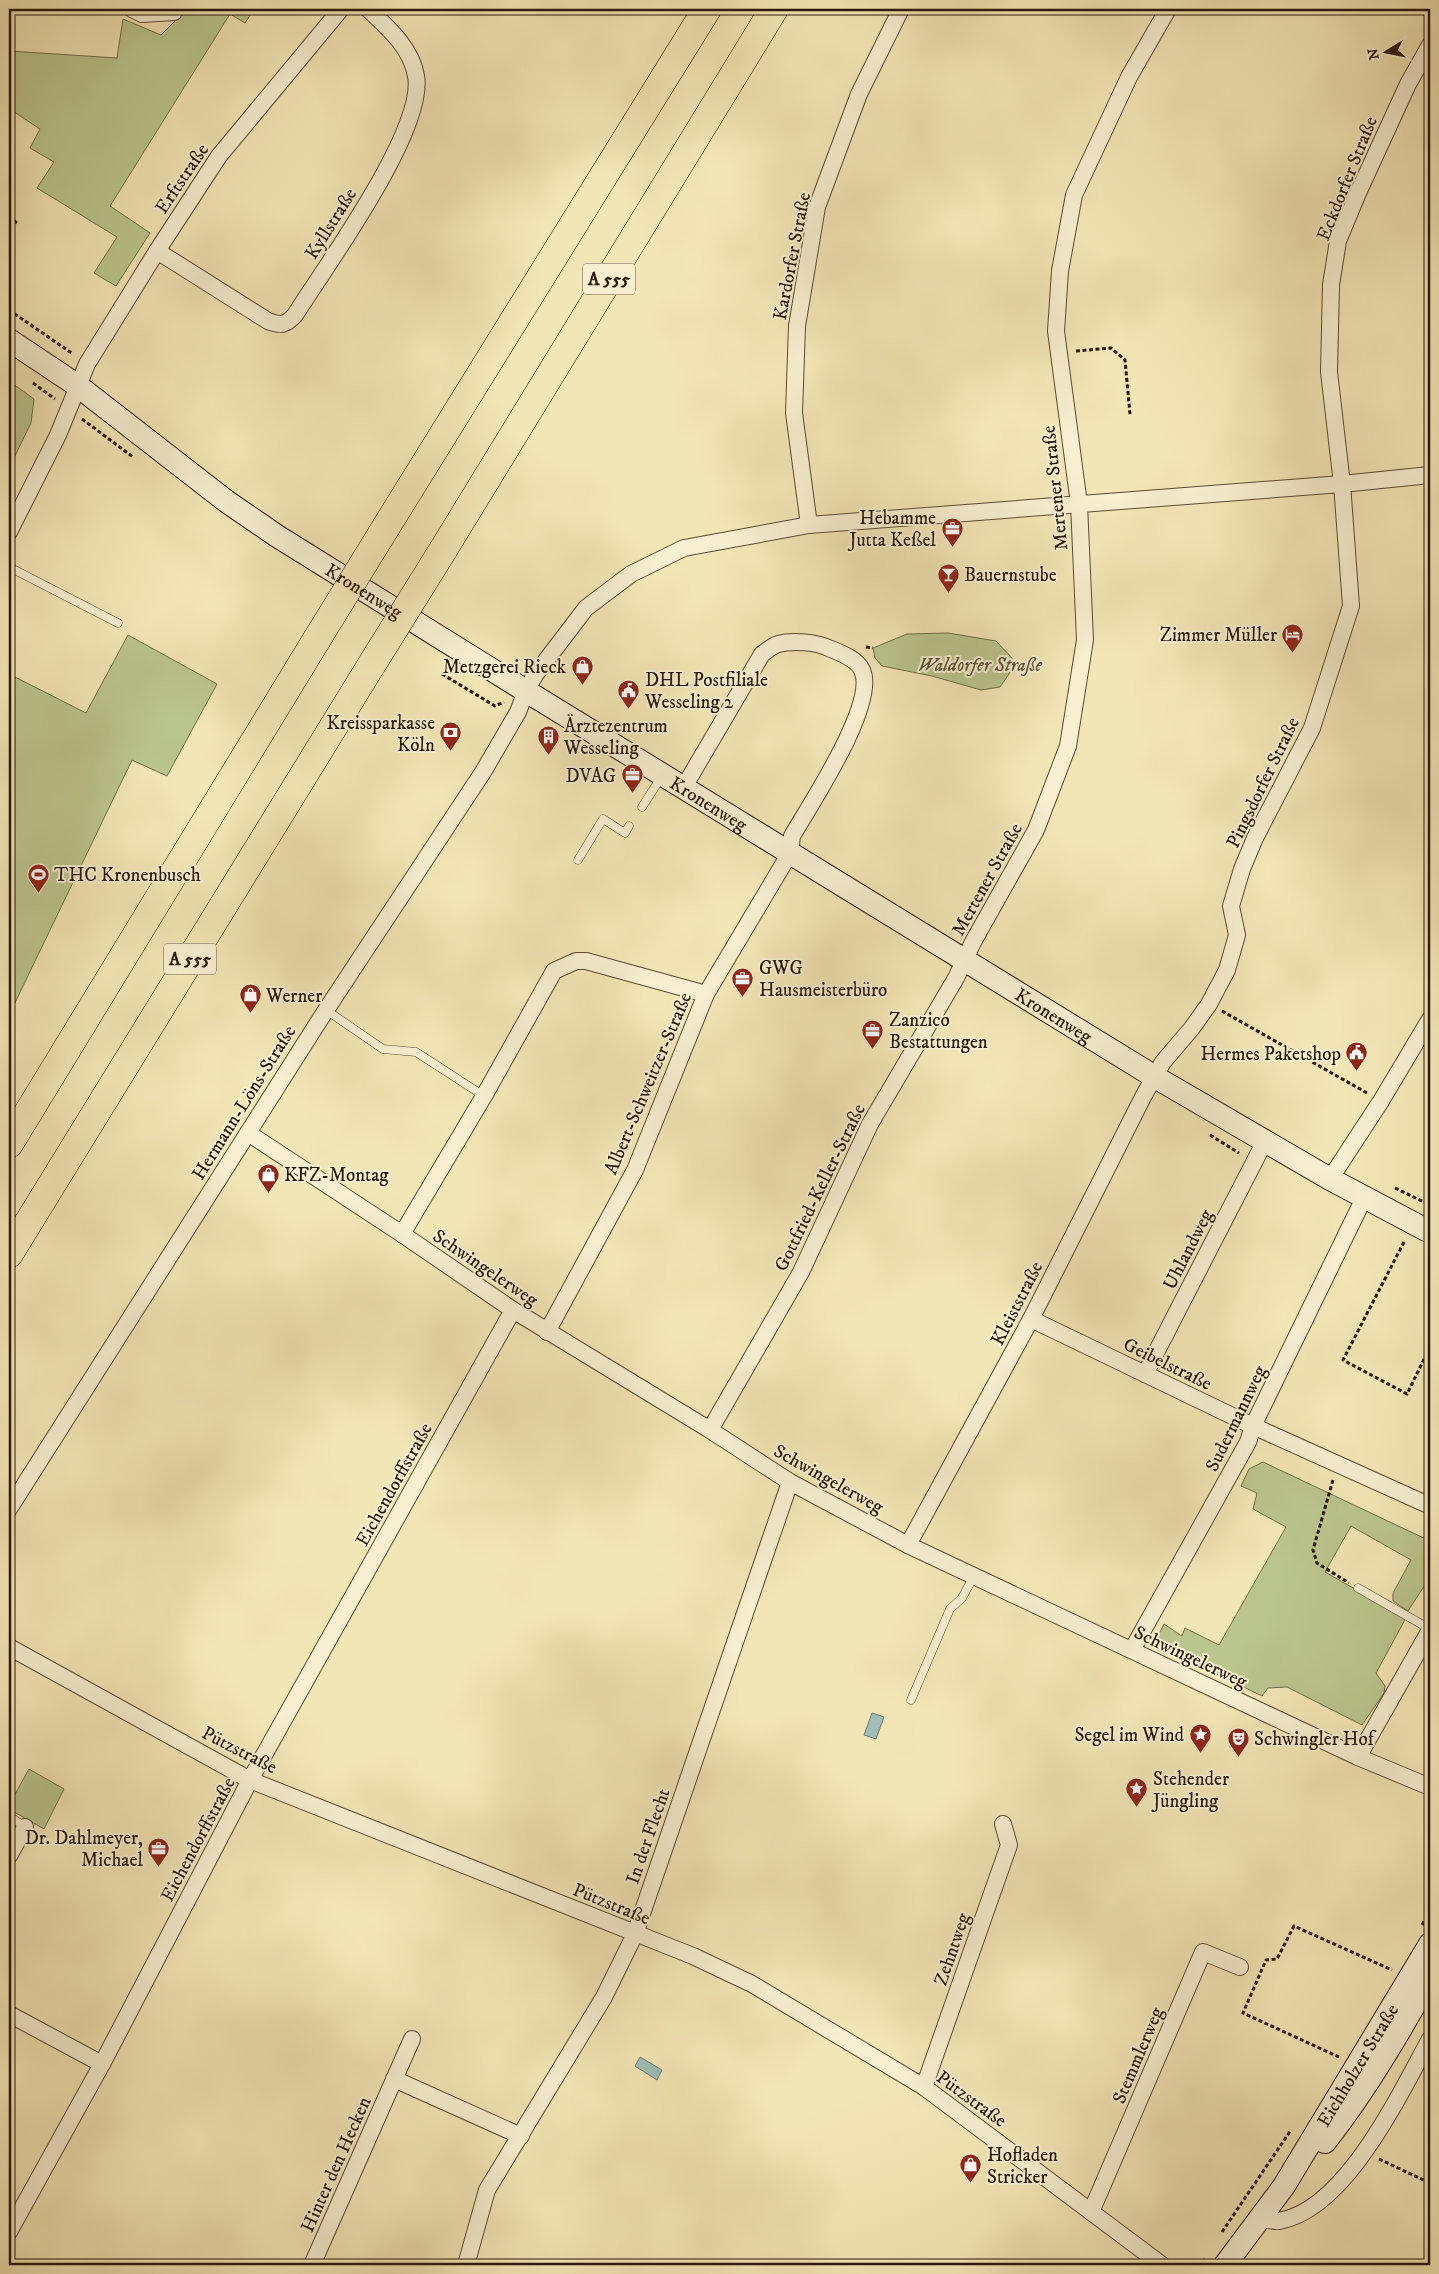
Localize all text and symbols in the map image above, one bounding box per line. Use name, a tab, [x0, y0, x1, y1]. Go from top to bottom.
north arrow	[1362, 28, 1412, 78]
text: N	[1364, 46, 1384, 61]
street label: Eckdorfer Straße	[1312, 113, 1383, 244]
street label: Erftstraße	[150, 139, 214, 218]
street label: Kyllstraße	[300, 184, 362, 264]
street label: Kardorfer Straße	[769, 190, 816, 322]
road number: A 555	[583, 264, 635, 294]
street label: Mertener Straße	[1037, 424, 1073, 551]
place label: Hebamme Jutta Keßel	[847, 507, 936, 552]
office icon: Hebamme Jutta Keßel	[940, 516, 964, 547]
street label: Kronenweg	[321, 559, 407, 625]
bar icon: Bauernstube	[936, 562, 960, 593]
place label: Bauernstube	[964, 564, 1057, 587]
hotel icon: Zimmer Müller	[1281, 622, 1305, 653]
place label: Zimmer Müller	[1160, 624, 1277, 647]
shop icon: Metzgerei Rieck	[570, 654, 594, 685]
park label: Waldorfer Straße	[918, 654, 1042, 677]
place label: Metzgerei Rieck	[443, 656, 567, 679]
place label: DHL Postfiliale Wesseling 2	[644, 669, 768, 714]
public building icon: DHL Postfiliale Wesseling 2	[617, 678, 641, 709]
place label: Kreissparkasse Köln	[326, 712, 435, 757]
street label: Pingsdorfer Straße	[1222, 713, 1305, 852]
place label: Ärztezentrum Wesseling	[563, 714, 668, 760]
bank icon: Kreissparkasse Köln	[439, 721, 463, 752]
building icon: Ärztezentrum Wesseling	[536, 724, 560, 755]
office icon: DVAG	[620, 763, 644, 794]
place label: DVAG	[566, 765, 616, 788]
street label: Kronenweg	[665, 772, 752, 837]
street label: Mertener Straße	[947, 819, 1028, 940]
sports icon: THC Kronenbusch	[26, 862, 50, 893]
place label: THC Kronenbusch	[54, 864, 201, 887]
road number: A 555	[164, 944, 216, 974]
place label: GWG Hausmeisterbüro	[759, 957, 887, 1002]
office icon: GWG Hausmeisterbüro	[731, 966, 755, 997]
shop icon: Werner	[238, 983, 262, 1014]
street label: Kronenweg	[1010, 984, 1097, 1049]
place label: Werner	[265, 985, 322, 1008]
street label: Albert-Schweitzer-Straße	[600, 989, 697, 1178]
place label: Zanzico Bestattungen	[889, 1009, 988, 1054]
office icon: Zanzico Bestattungen	[861, 1018, 885, 1049]
street label: Hermann-Löns-Straße	[187, 1021, 301, 1184]
public building icon: Hermes Paketshop	[1345, 1041, 1369, 1072]
place label: Hermes Paketshop	[1201, 1043, 1341, 1066]
street label: Gottfried-Keller-Straße	[770, 1100, 871, 1275]
shop icon: KFZ-Montag	[256, 1162, 280, 1193]
place label: KFZ-Montag	[284, 1164, 389, 1187]
street label: Uhlandweg	[1158, 1205, 1219, 1294]
street label: Schwingelerweg	[428, 1225, 543, 1312]
street label: Kleiststraße	[986, 1258, 1048, 1349]
street label: Geibelstraße	[1119, 1333, 1215, 1396]
street label: Sudermannweg	[1201, 1361, 1272, 1475]
street label: Eichendorffstraße	[351, 1419, 438, 1550]
street label: Schwingelerweg	[769, 1440, 888, 1519]
street label: Schwingelerweg	[1130, 1621, 1251, 1694]
street label: Pützstraße	[198, 1722, 281, 1779]
place icon: Segel im Wind	[1188, 1722, 1212, 1753]
place label: Segel im Wind	[1074, 1724, 1185, 1747]
theatre icon: Schwingler Hof	[1226, 1726, 1250, 1757]
place label: Schwingler Hof	[1254, 1728, 1377, 1751]
place label: Stehender Jüngling	[1151, 1768, 1229, 1813]
street label: Eichendorffstraße	[156, 1774, 241, 1906]
place icon: Stehender Jüngling	[1125, 1777, 1149, 1808]
street label: In der Flecht	[621, 1786, 676, 1887]
place label: Dr. Dahlmeyer, Michael	[25, 1827, 143, 1872]
office icon: Dr. Dahlmeyer, Michael	[147, 1836, 171, 1867]
street label: Pützstraße	[569, 1878, 654, 1930]
street label: Zehntweg	[929, 1909, 976, 1989]
street label: Eichholzer Straße	[1313, 2000, 1404, 2131]
street label: Stemmlerweg	[1108, 2003, 1169, 2107]
street label: Pützstraße	[931, 2066, 1011, 2133]
street label: Hinter den Hecken	[296, 2093, 377, 2236]
place label: Hofladen Stricker	[987, 2144, 1058, 2189]
shop icon: Hofladen Stricker	[959, 2153, 983, 2184]

